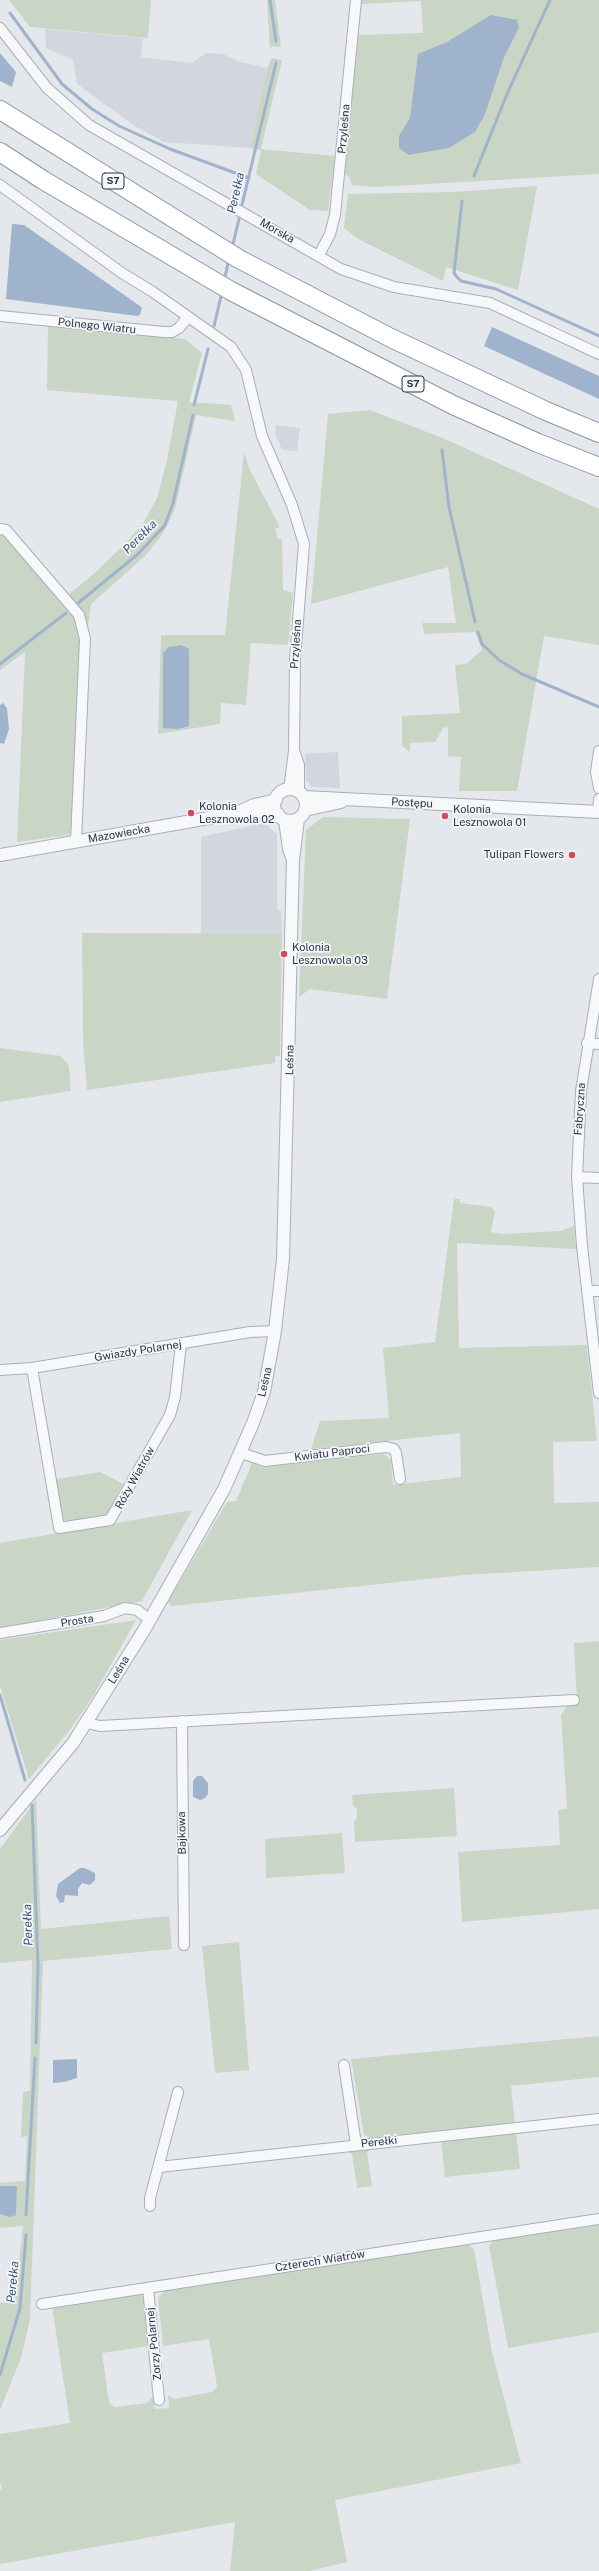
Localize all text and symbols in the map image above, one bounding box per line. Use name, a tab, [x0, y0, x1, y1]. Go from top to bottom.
street label: Przyleśna	[335, 104, 353, 154]
water label: Perełka	[224, 171, 248, 215]
road number: S7	[102, 173, 124, 189]
street label: Morska	[257, 216, 297, 246]
street label: Polnego Wiatru	[57, 315, 137, 337]
road number: S7	[402, 376, 424, 392]
water label: Perełka	[120, 517, 160, 557]
street label: Przyleśna	[288, 619, 304, 669]
street label: Postępu	[391, 795, 433, 811]
place label: Kolonia Lesznowola 02	[199, 800, 275, 826]
place label: Kolonia Lesznowola 01	[453, 803, 527, 829]
marker: Kolonia Lesznowola 02	[186, 808, 196, 818]
marker: Kolonia Lesznowola 01	[440, 811, 450, 821]
street label: Mazowiecka	[87, 822, 151, 846]
place label: Tulipan Flowers	[484, 848, 564, 862]
marker: Tulipan Flowers	[567, 850, 577, 860]
place label: Kolonia Lesznowola 03	[292, 941, 368, 967]
marker: Kolonia Lesznowola 03	[279, 949, 289, 959]
street label: Leśna	[283, 1045, 297, 1075]
street label: Fabryczna	[572, 1082, 588, 1136]
street label: Gwiazdy Polarnej	[93, 1338, 183, 1364]
street label: Leśna	[255, 1366, 275, 1398]
street label: Kwiatu Paproci	[293, 1442, 371, 1464]
street label: Róży Wiatrów	[112, 1444, 158, 1512]
street label: Prosta	[60, 1612, 94, 1630]
street label: Leśna	[106, 1654, 132, 1686]
street label: Bajkowa	[175, 1811, 189, 1855]
water label: Perełka	[20, 1904, 36, 1946]
street label: Perełki	[360, 2134, 398, 2150]
street label: Czterech Wiatrów	[274, 2247, 366, 2275]
water label: Perełka	[4, 2261, 22, 2303]
street label: Zorzy Polarnej	[144, 2307, 164, 2381]

